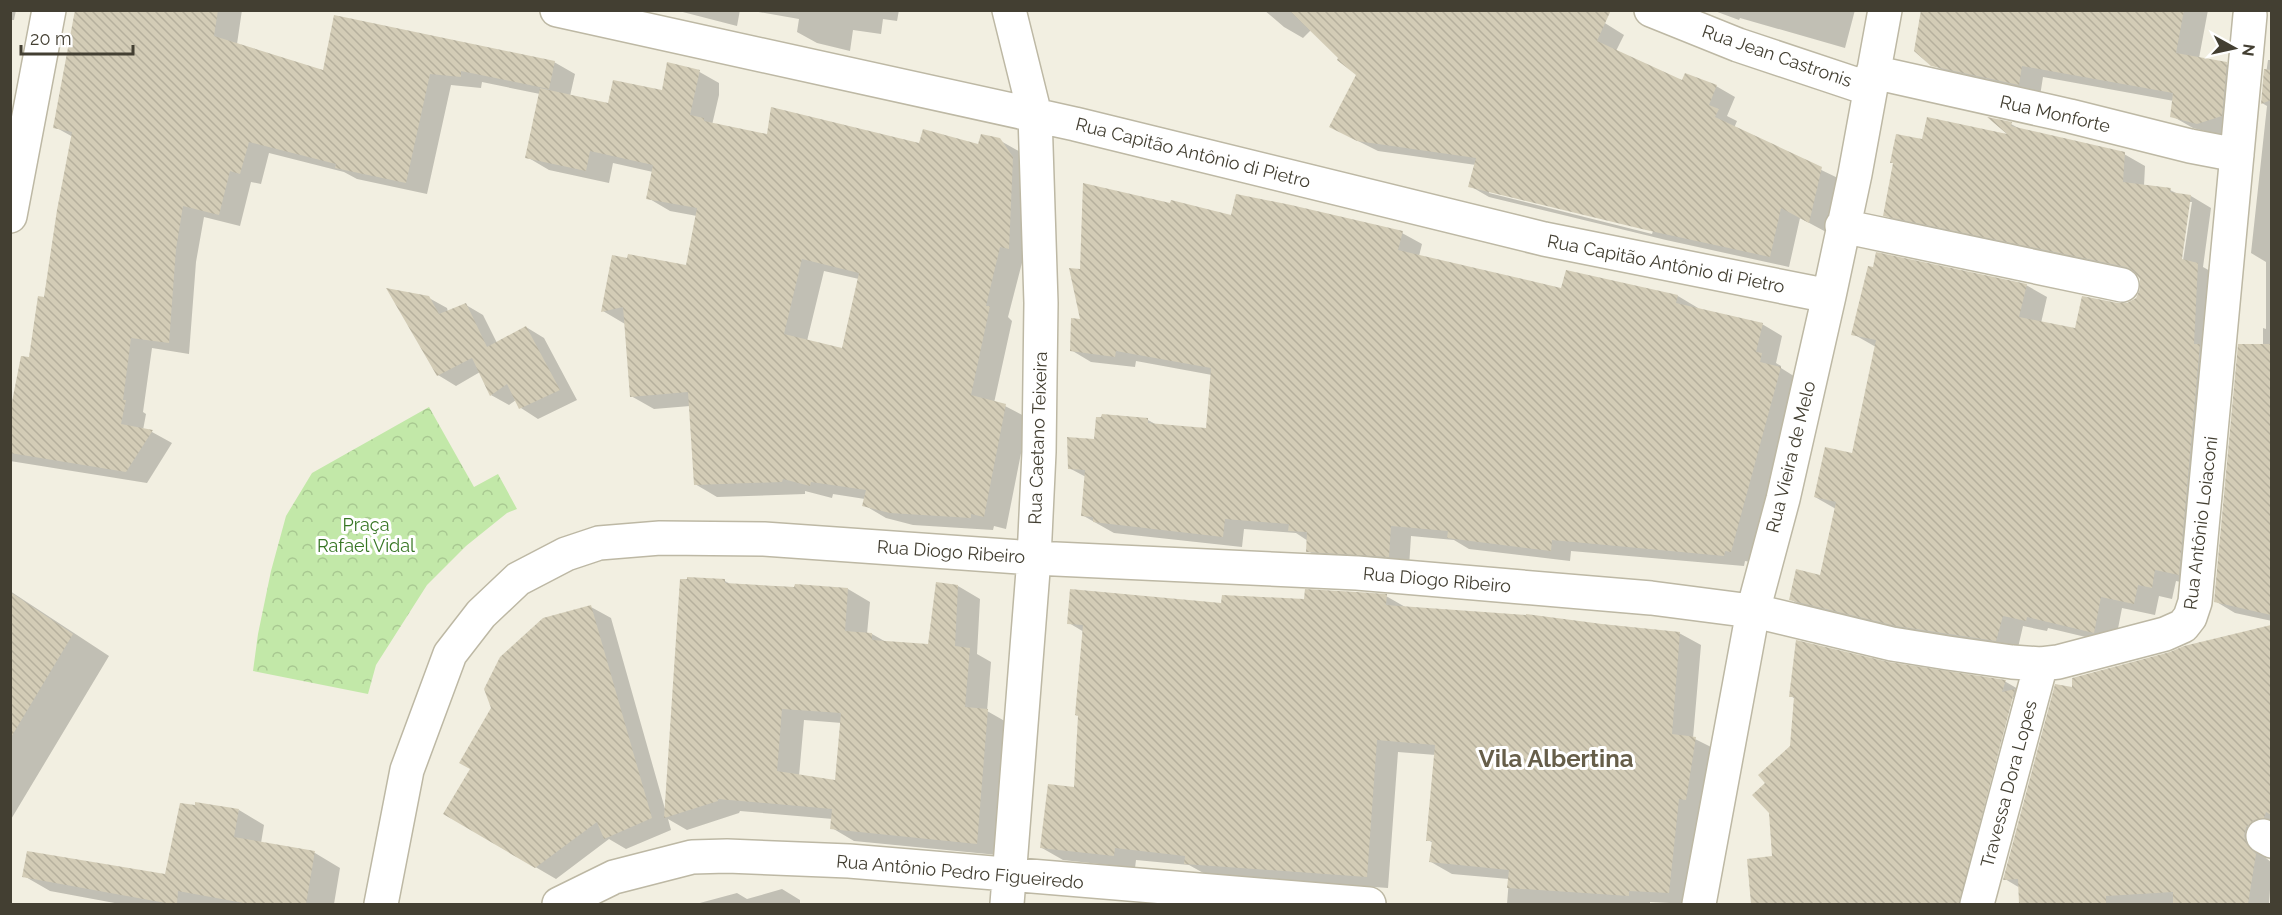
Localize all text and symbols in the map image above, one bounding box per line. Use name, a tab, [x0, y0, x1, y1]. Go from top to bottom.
scale bar	[21, 18, 134, 56]
north arrow	[2204, 18, 2264, 78]
street label: Rua Jean Castronis	[1700, 20, 1855, 91]
text: 20 m	[30, 28, 72, 49]
text: N	[2238, 43, 2259, 57]
street label: Rua Monforte	[1998, 91, 2113, 137]
street label: Rua Capitão Antônio di Pietro	[1073, 113, 1313, 192]
street label: Rua Capitão Antônio di Pietro	[1546, 230, 1787, 297]
street label: Rua Caetano Teixeira	[1024, 351, 1051, 525]
street label: Rua Vieira de Melo	[1762, 379, 1820, 535]
street label: Rua Antônio Loiaconi	[2179, 435, 2222, 611]
park label: Praça Rafael Vidal	[317, 514, 415, 556]
street label: Rua Diogo Ribeiro	[876, 536, 1026, 567]
street label: Rua Diogo Ribeiro	[1362, 563, 1512, 596]
street label: Travessa Dora Lopes	[1976, 698, 2041, 870]
district label: Vila Albertina	[1479, 744, 1634, 773]
street label: Rua Antônio Pedro Figueiredo	[835, 850, 1085, 893]

